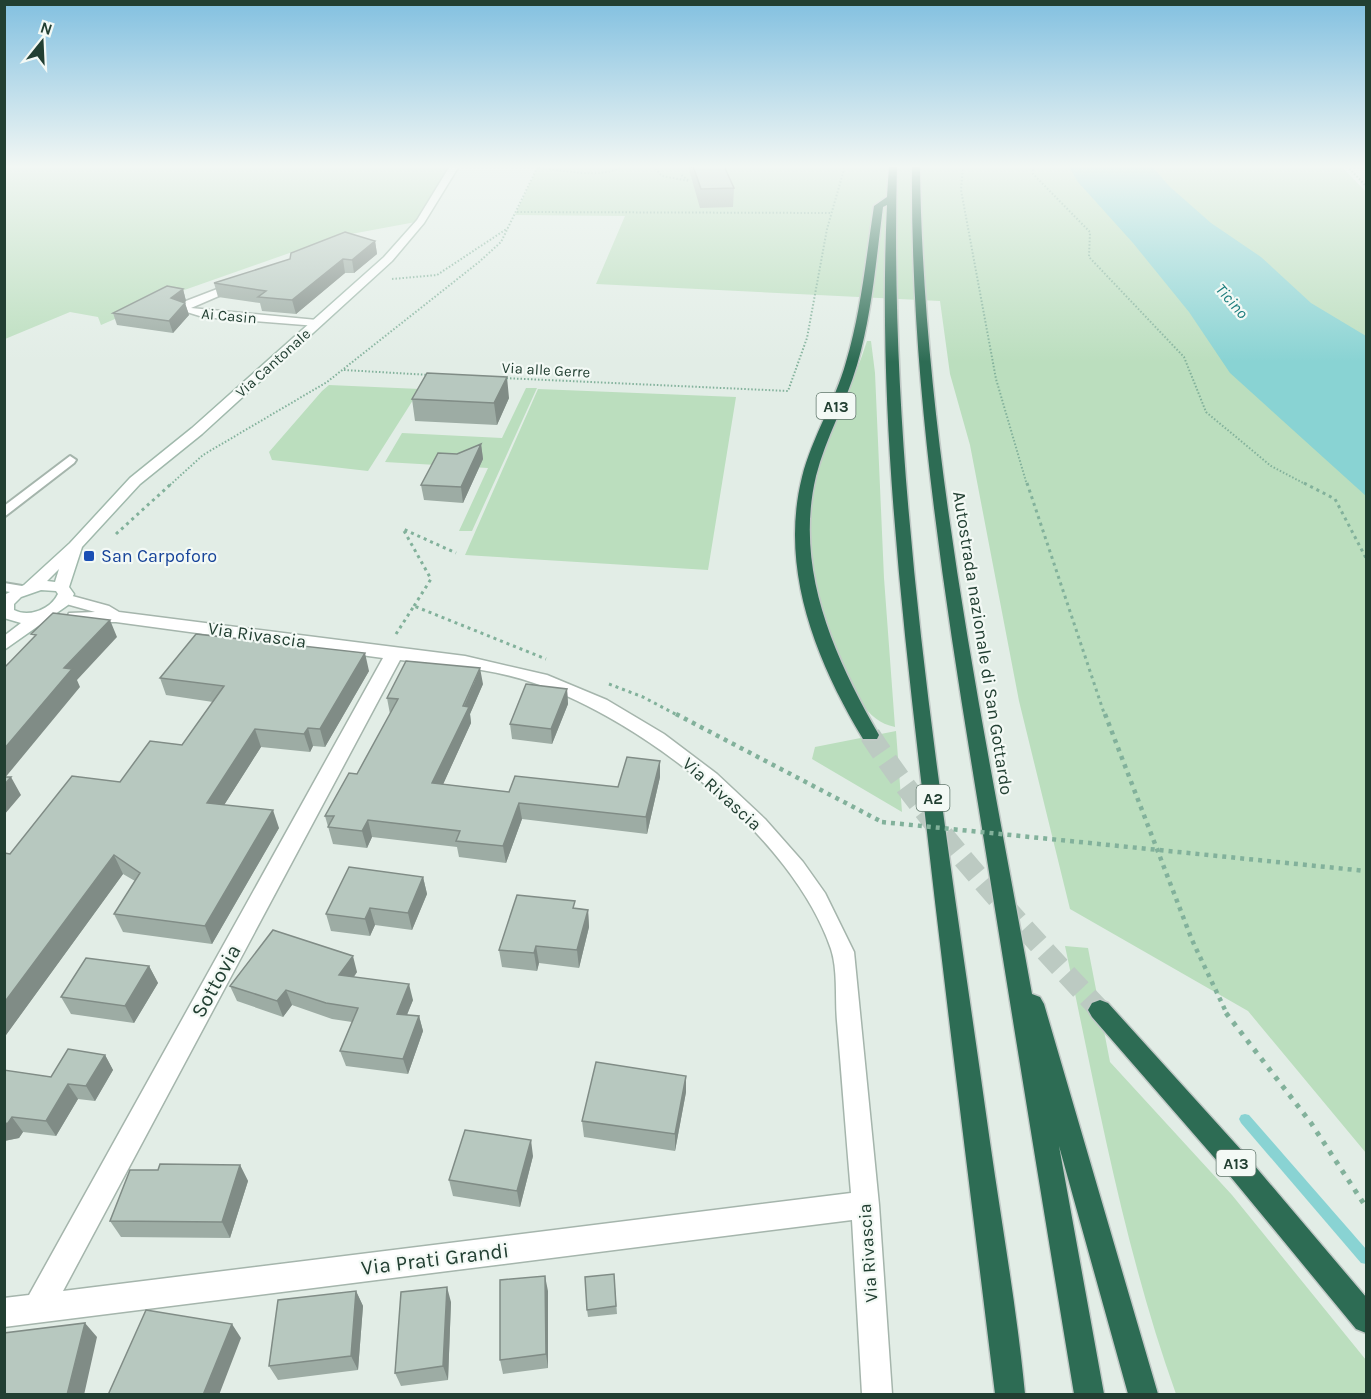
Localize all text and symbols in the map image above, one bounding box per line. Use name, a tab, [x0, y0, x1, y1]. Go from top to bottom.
north arrow	[12, 12, 72, 72]
text: N	[38, 17, 55, 39]
water label: Ticino	[1212, 280, 1252, 322]
street label: Ai Casin	[201, 305, 257, 327]
street label: Via Cantonale	[232, 325, 314, 401]
street label: Via alle Gerre	[501, 359, 591, 381]
road number: A13	[816, 393, 856, 419]
street label: Autostrada nazionale di San Gottardo	[948, 490, 1018, 796]
place label: San Carpoforo	[101, 545, 217, 567]
marker: San Carpoforo	[82, 549, 96, 563]
street label: Via Rivascia	[206, 617, 308, 653]
street label: Via Rivascia	[678, 753, 766, 835]
road number: A2	[916, 785, 950, 811]
street label: Sottovia	[186, 940, 246, 1022]
road number: A13	[1216, 1150, 1256, 1176]
street label: Via Rivascia	[854, 1203, 882, 1303]
street label: Via Prati Grandi	[360, 1238, 510, 1280]

